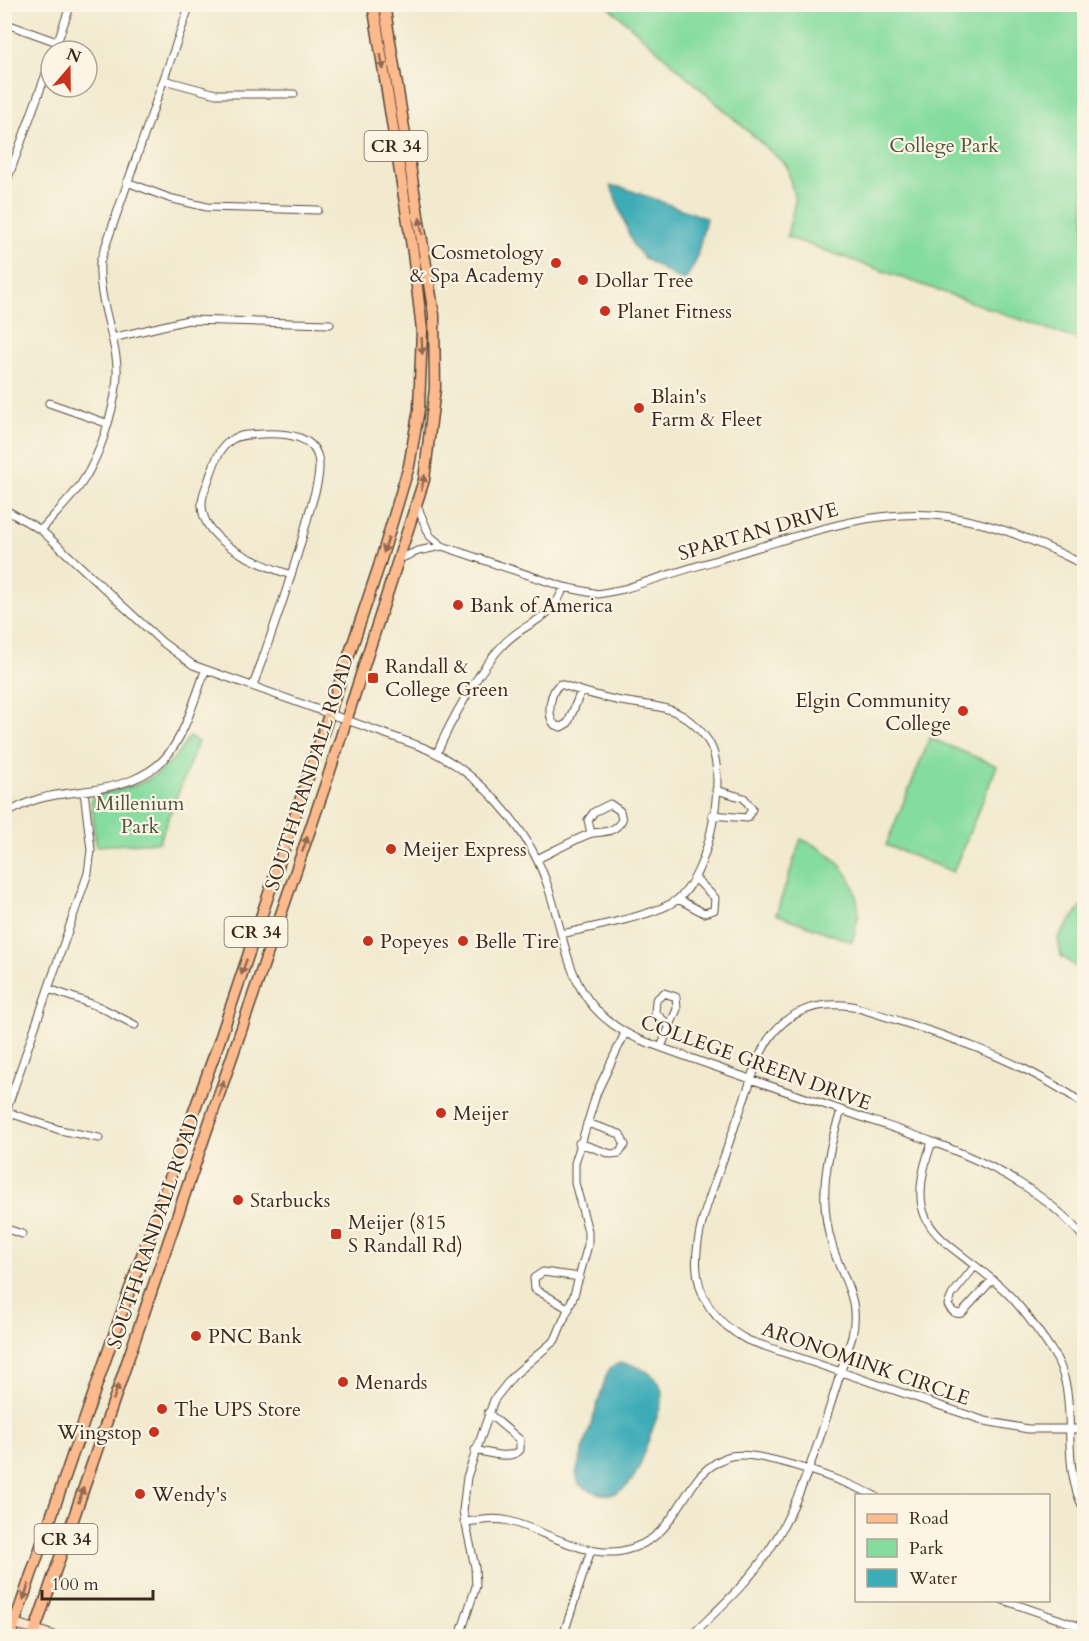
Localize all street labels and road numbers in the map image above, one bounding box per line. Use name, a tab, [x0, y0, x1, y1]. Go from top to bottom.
road number: CR 34	[364, 131, 428, 161]
street label: SPARTAN DRIVE	[675, 496, 841, 567]
street label: SOUTH RANDALL ROAD	[258, 650, 361, 894]
road number: CR 34	[224, 917, 288, 947]
street label: COLLEGE GREEN DRIVE	[637, 1008, 875, 1117]
street label: SOUTH RANDALL ROAD	[100, 1110, 206, 1352]
street label: ARONOMINK CIRCLE	[758, 1315, 973, 1412]
road number: CR 34	[34, 1524, 98, 1554]

